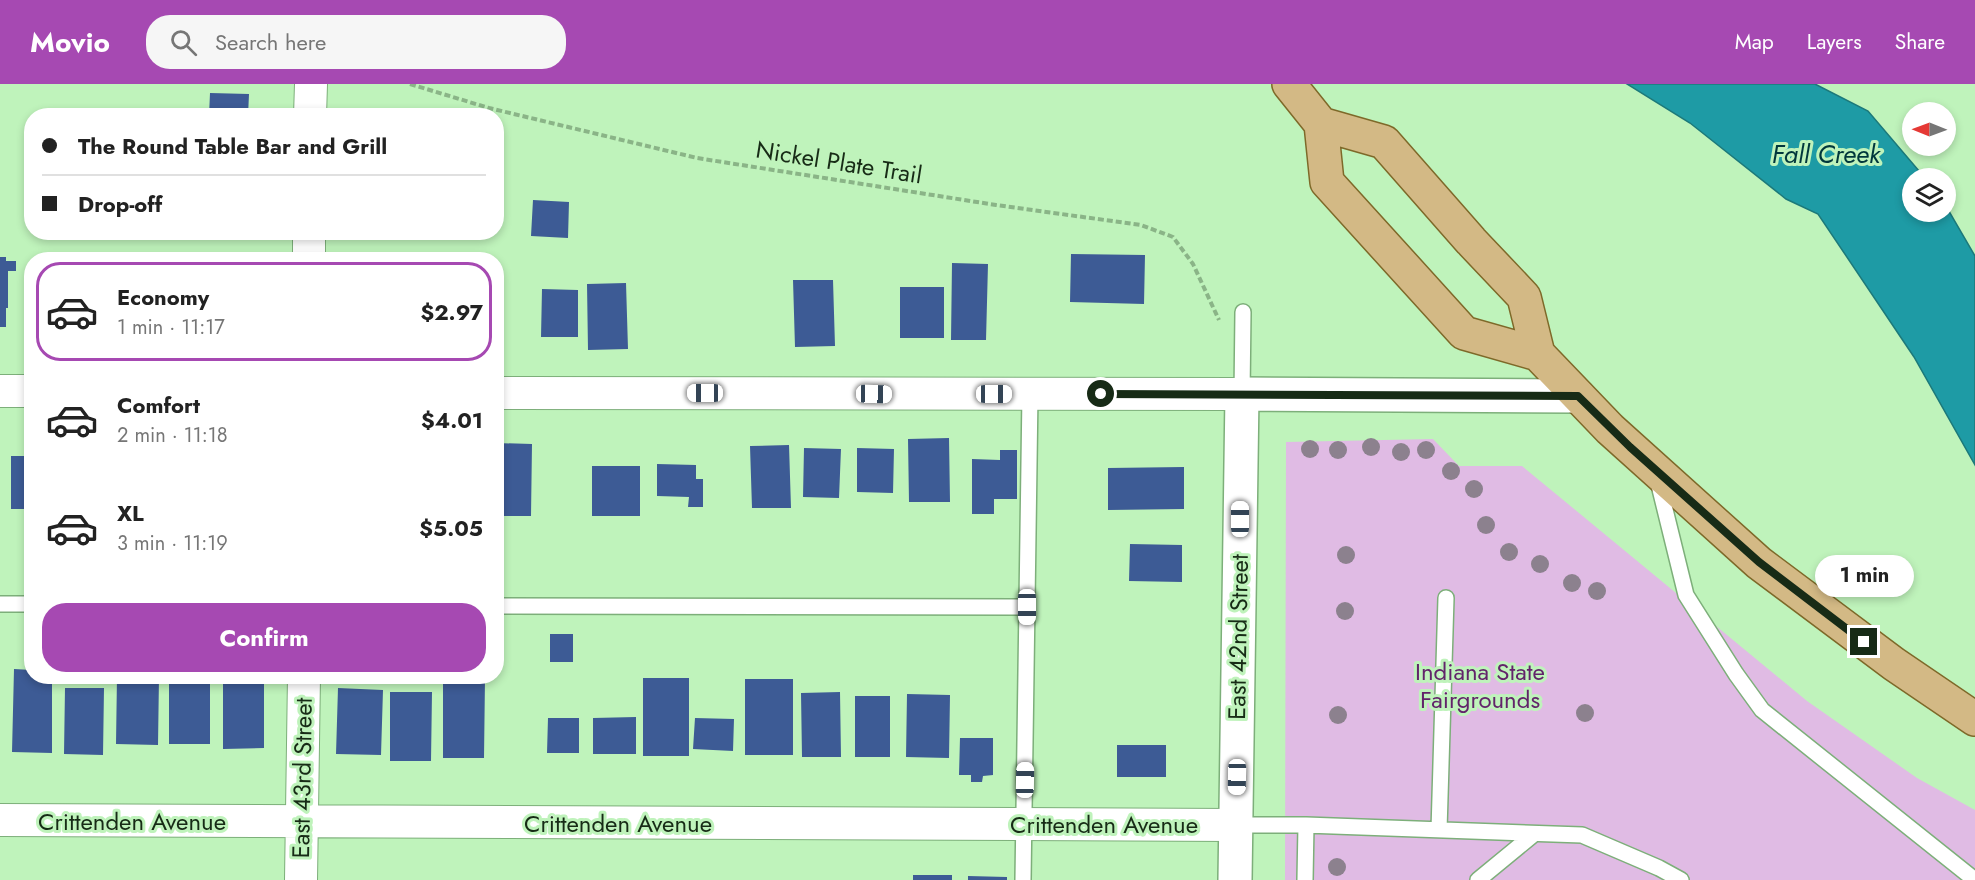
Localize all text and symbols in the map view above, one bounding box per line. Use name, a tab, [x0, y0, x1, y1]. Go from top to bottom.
search box	[146, 15, 566, 69]
text: Movio	[30, 22, 110, 63]
icon: search	[167, 26, 200, 59]
text: Search here	[215, 26, 326, 58]
text: Map	[1735, 27, 1774, 57]
text: Layers	[1807, 27, 1862, 57]
text: Share	[1895, 27, 1945, 57]
north arrow	[1902, 102, 1956, 156]
map controls	[1902, 102, 1956, 222]
text: The Round Table Bar and Grill	[78, 130, 387, 162]
street label: Nickel Plate Trail	[753, 132, 925, 192]
water label: Fall Creek	[1772, 135, 1882, 173]
button: layers	[1902, 168, 1956, 222]
text: Drop-off	[78, 188, 162, 220]
text: Economy	[117, 281, 209, 313]
icon: car	[45, 285, 99, 339]
text: $2.97	[420, 296, 483, 328]
text: 1 min · 11:17	[117, 313, 225, 342]
route start	[1087, 380, 1114, 407]
car	[687, 384, 723, 402]
car	[856, 385, 892, 403]
car	[976, 385, 1012, 403]
text: Comfort	[117, 389, 200, 421]
icon: car	[45, 393, 99, 447]
text: $4.01	[421, 404, 483, 436]
text: 2 min · 11:18	[117, 421, 228, 450]
text: XL	[117, 497, 144, 529]
icon: car	[45, 501, 99, 555]
car	[1231, 501, 1249, 537]
text: $5.05	[419, 512, 483, 544]
text: 3 min · 11:19	[117, 529, 228, 558]
street label: East 42nd Street	[1219, 554, 1257, 720]
callout: 1 min	[1814, 555, 1914, 597]
text: 1 min	[1840, 561, 1889, 590]
car	[1018, 589, 1036, 625]
button: Confirm	[42, 603, 486, 672]
route end	[1850, 628, 1877, 655]
park label: Indiana State Fairgrounds	[1415, 654, 1545, 717]
street label: East 43rd Street	[283, 697, 321, 859]
car	[1228, 759, 1246, 795]
car	[1016, 762, 1034, 798]
street label: Crittenden Avenue	[38, 804, 226, 839]
street label: Crittenden Avenue	[524, 806, 712, 841]
street label: Crittenden Avenue	[1010, 807, 1198, 842]

